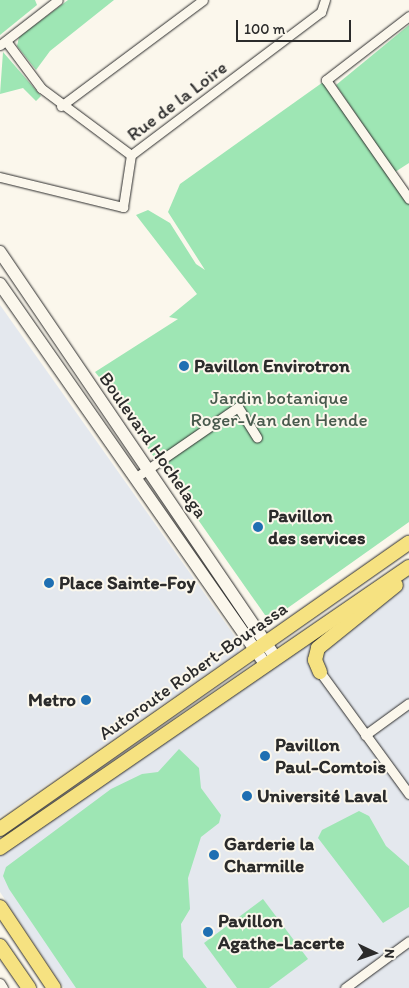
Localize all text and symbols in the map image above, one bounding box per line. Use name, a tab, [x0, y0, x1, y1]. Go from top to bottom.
scale bar	[239, 10, 354, 42]
text: 100 m	[244, 20, 285, 38]
street label: Rue de la Loire	[122, 56, 232, 146]
place label: Pavillon Envirotron	[194, 355, 350, 377]
marker: Pavillon Envirotron	[178, 360, 190, 372]
street label: Boulevard Hochelaga	[94, 367, 212, 523]
park label: Jardin botanique Roger-Van den Hende	[191, 387, 367, 431]
place label: Pavillon des services	[268, 505, 365, 549]
marker: Pavillon des services	[252, 521, 264, 533]
place label: Place Sainte-Foy	[59, 572, 195, 594]
marker: Place Sainte-Foy	[43, 577, 55, 589]
street label: Autoroute Robert-Bourassa	[94, 597, 292, 745]
place label: Metro	[28, 689, 76, 711]
marker: Metro	[80, 694, 92, 706]
place label: Pavillon Paul-Comtois	[275, 734, 386, 778]
marker: Pavillon Paul-Comtois	[259, 750, 271, 762]
place label: Université Laval	[257, 785, 387, 807]
marker: Université Laval	[241, 790, 253, 802]
place label: Garderie la Charmille	[224, 833, 315, 877]
marker: Garderie la Charmille	[208, 849, 220, 861]
place label: Pavillon Agathe-Lacerte	[218, 910, 344, 954]
marker: Pavillon Agathe-Lacerte	[202, 926, 214, 938]
north arrow	[349, 928, 399, 978]
text: N	[381, 949, 398, 959]

